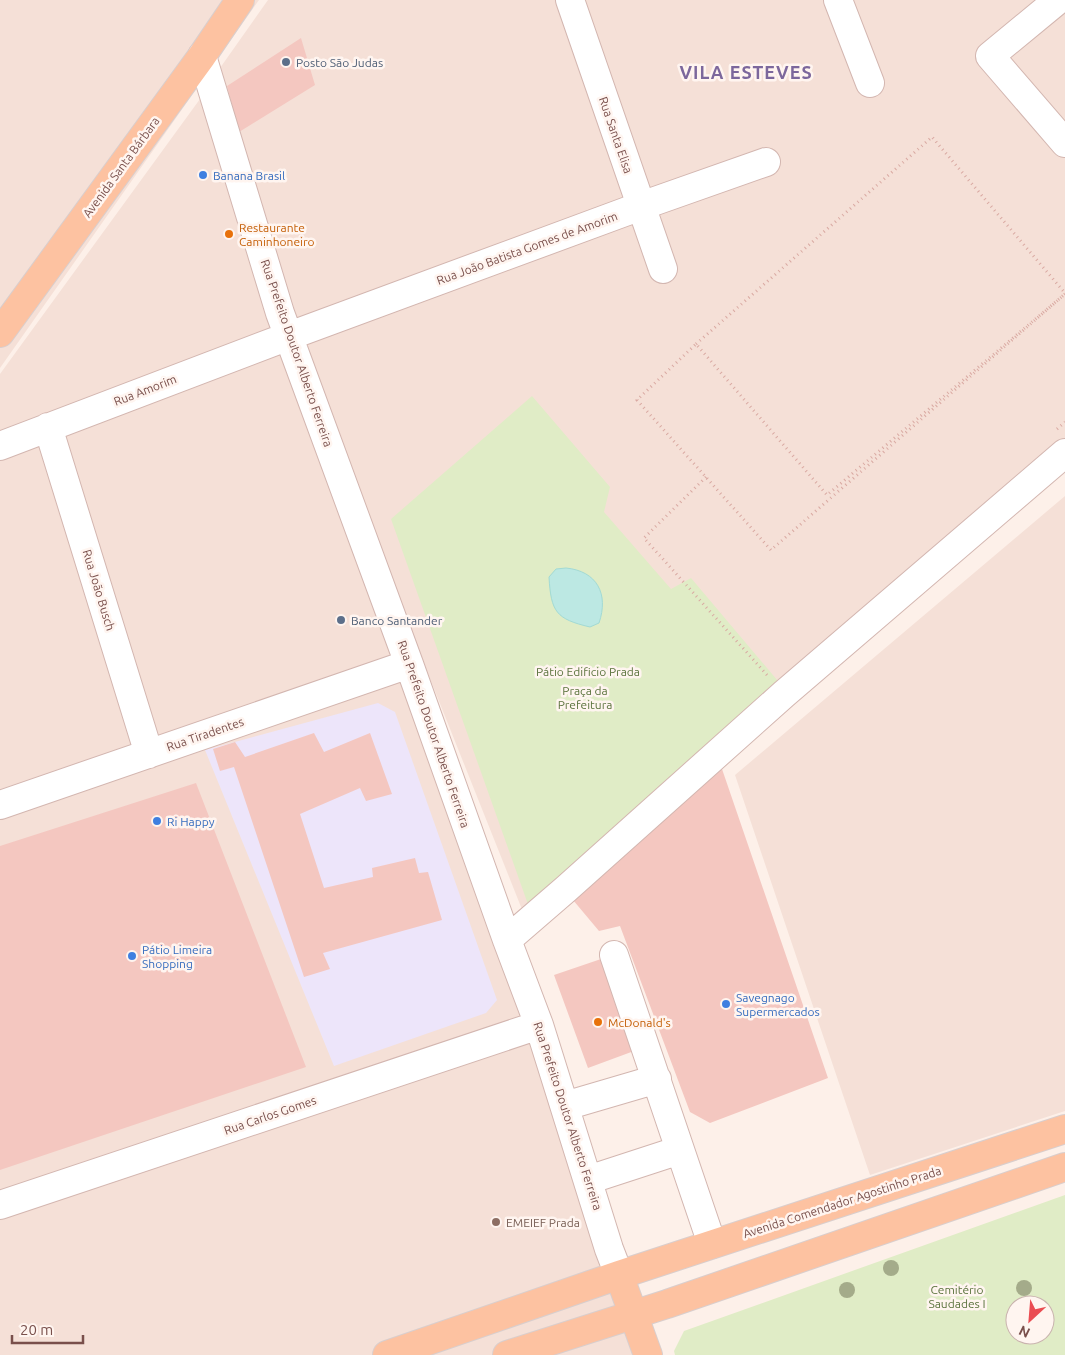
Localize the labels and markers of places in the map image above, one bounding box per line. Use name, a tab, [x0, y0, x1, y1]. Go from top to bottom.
marker: Posto São Judas	[280, 56, 292, 68]
place label: Posto São Judas	[296, 56, 383, 69]
marker: Banana Brasil	[197, 169, 209, 181]
place label: Banana Brasil	[213, 169, 285, 182]
place label: Restaurante Caminhoneiro	[239, 221, 314, 248]
marker: Restaurante Caminhoneiro	[223, 228, 235, 240]
marker: Banco Santander	[335, 614, 347, 626]
place label: Banco Santander	[351, 614, 443, 627]
marker: Ri Happy	[151, 815, 163, 827]
place label: Ri Happy	[167, 815, 215, 828]
place label: Pátio Limeira Shopping	[142, 943, 212, 970]
marker: Pátio Limeira Shopping	[126, 950, 138, 962]
place label: Savegnago Supermercados	[736, 991, 820, 1018]
marker: Savegnago Supermercados	[720, 998, 732, 1010]
marker: McDonald's	[592, 1016, 604, 1028]
place label: McDonald's	[608, 1016, 671, 1029]
marker: EMEIEF Prada	[490, 1216, 502, 1228]
place label: EMEIEF Prada	[506, 1216, 580, 1229]

